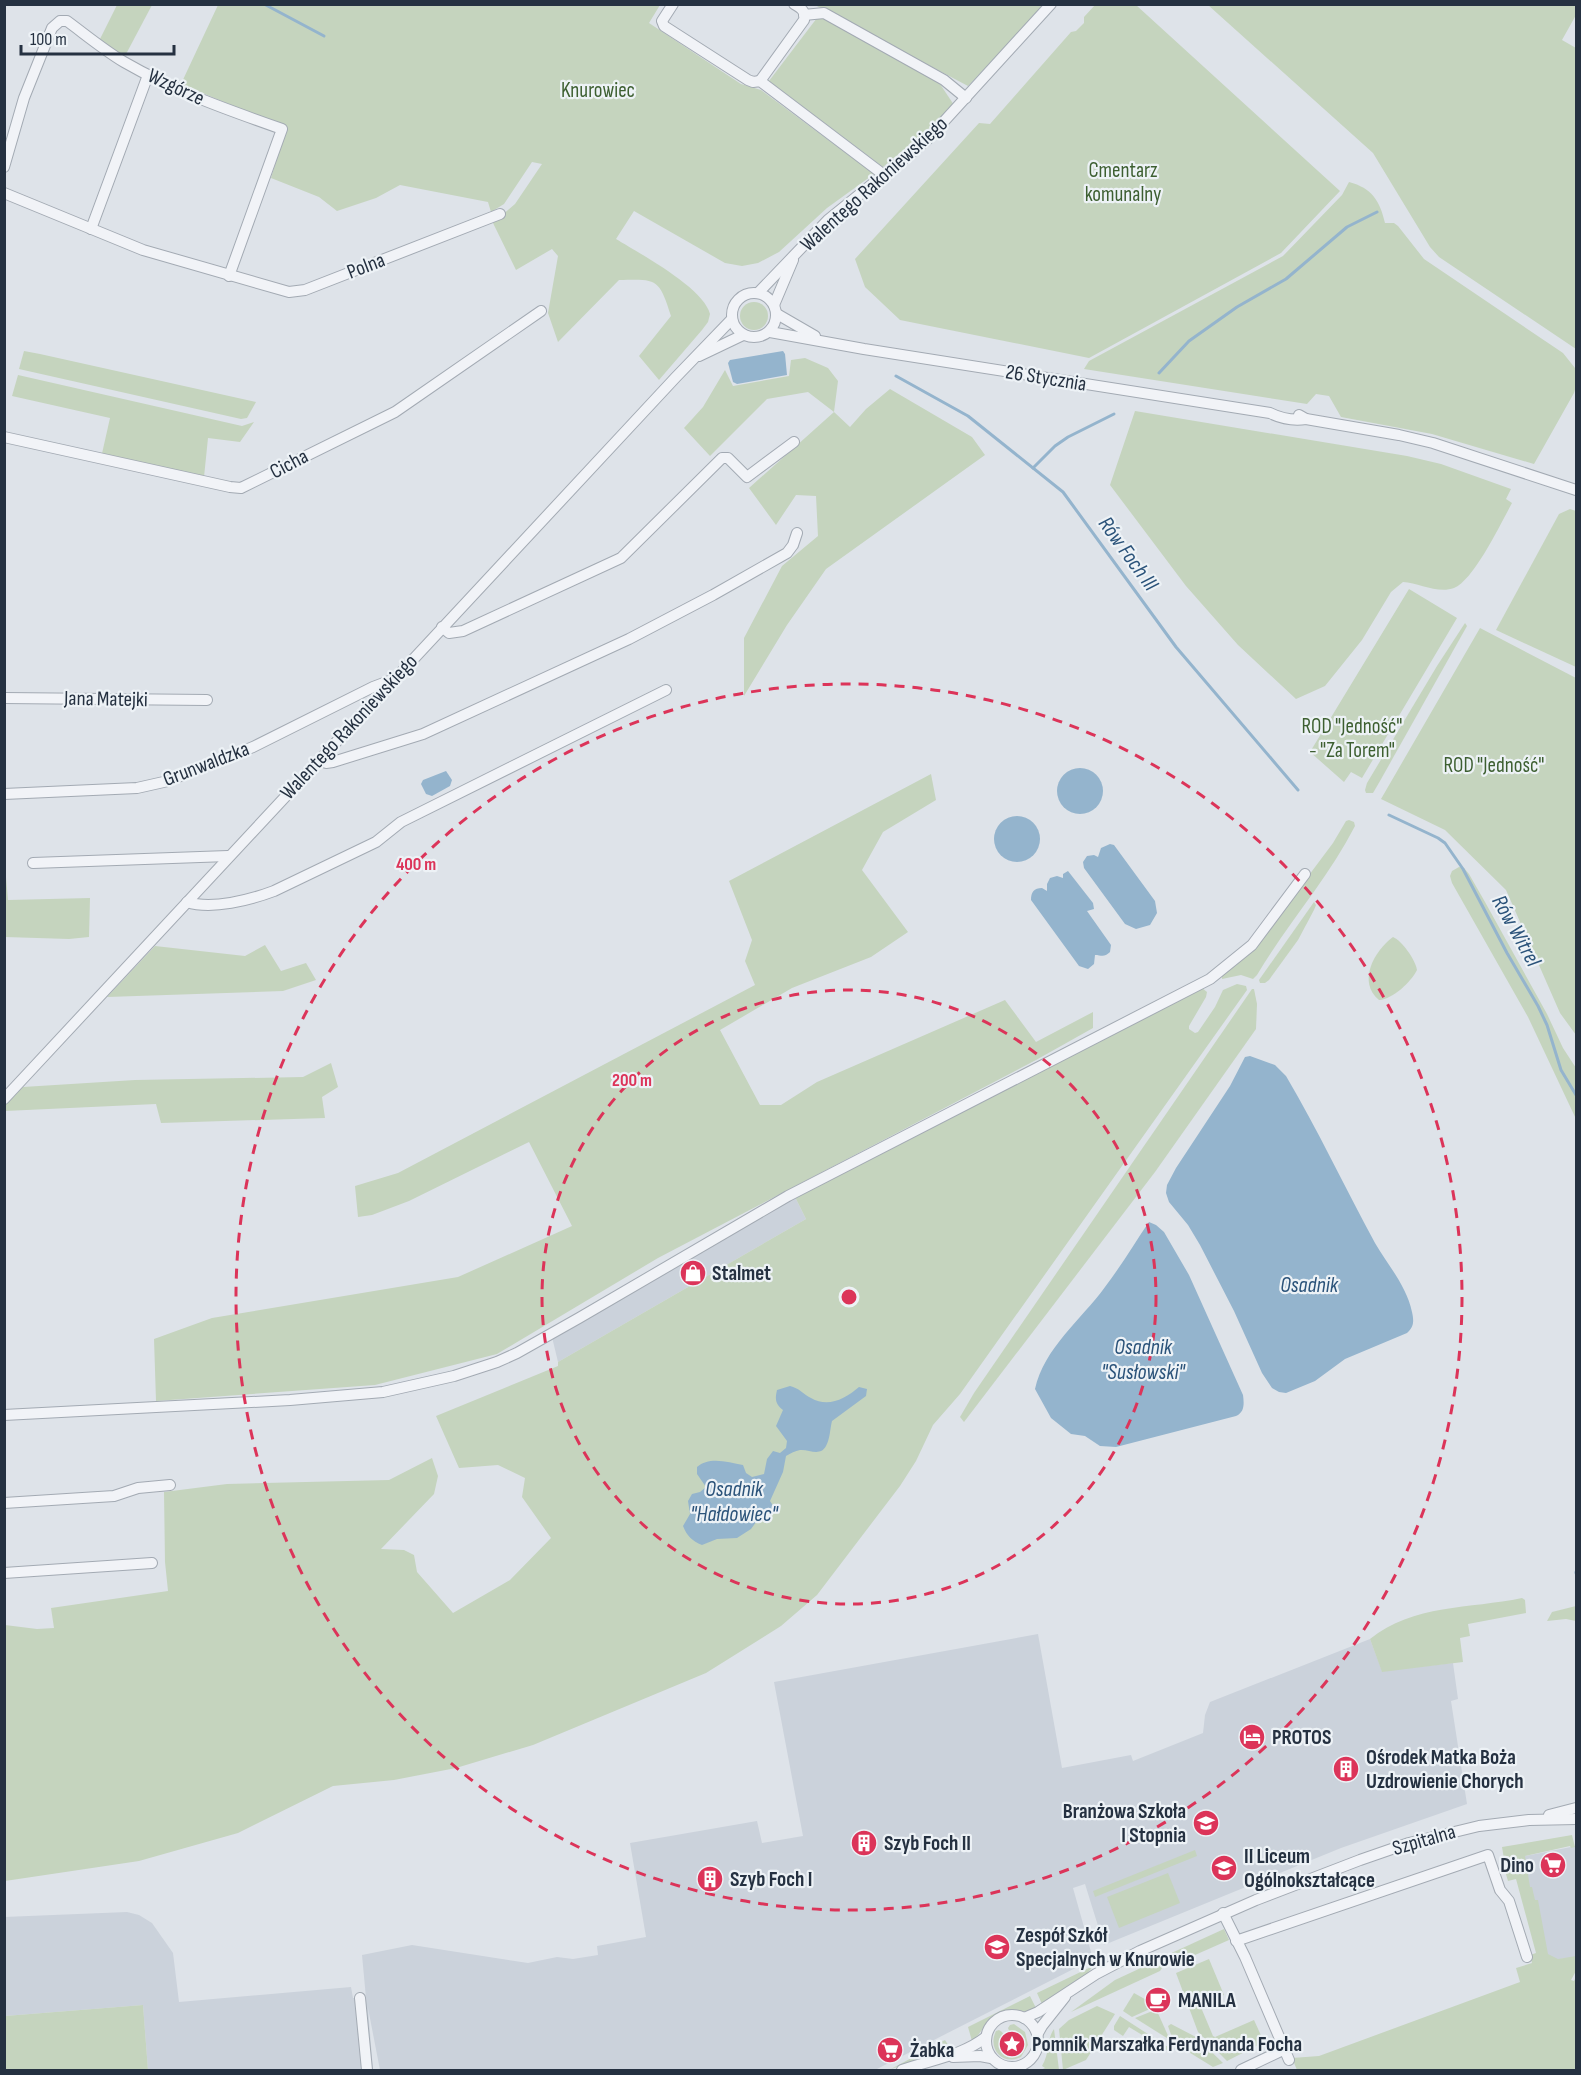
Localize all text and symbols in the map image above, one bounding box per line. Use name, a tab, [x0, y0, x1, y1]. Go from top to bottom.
scale bar	[21, 18, 174, 56]
text: 100 m	[30, 29, 67, 50]
street label: Wzgórze	[144, 63, 208, 111]
park label: Knurowiec	[561, 78, 635, 103]
street label: Walentego Rakoniewskiego	[795, 111, 953, 257]
park label: Cmentarz komunalny	[1085, 158, 1161, 207]
street label: Polna	[344, 247, 388, 285]
street label: 26 Stycznia	[1004, 359, 1088, 397]
street label: Cicha	[266, 444, 312, 484]
water label: Rów Foch III	[1092, 512, 1164, 597]
street label: Walentego Rakoniewskiego	[275, 649, 423, 805]
street label: Jana Matejki	[63, 686, 148, 712]
park label: ROD "Jedność" - "Za Torem"	[1302, 714, 1403, 763]
street label: Grunwaldzka	[159, 736, 253, 792]
park label: ROD "Jedność"	[1444, 753, 1545, 778]
text: 400 m	[396, 854, 436, 875]
water label: Rów Witrel	[1485, 891, 1547, 972]
text: 200 m	[612, 1070, 652, 1091]
shop icon: Stalmet	[678, 1258, 708, 1288]
place label: Stalmet	[712, 1261, 771, 1286]
water label: Osadnik	[1280, 1272, 1339, 1299]
centre of rings	[839, 1287, 859, 1307]
water label: Osadnik "Susłowski"	[1101, 1334, 1186, 1386]
water label: Osadnik "Hałdowiec"	[690, 1476, 780, 1528]
hotel icon: PROTOS	[1237, 1722, 1267, 1752]
place label: PROTOS	[1272, 1725, 1331, 1750]
place label: Ośrodek Matka Boża Uzdrowienie Chorych	[1366, 1745, 1524, 1794]
building icon: Ośrodek Matka Boża Uzdrowienie Chorych	[1331, 1754, 1361, 1784]
place label: Branżowa Szkoła I Stopnia	[1063, 1799, 1186, 1848]
school or university icon: Branżowa Szkoła I Stopnia	[1191, 1808, 1221, 1838]
street label: Szpitalna	[1390, 1819, 1458, 1861]
building icon: Szyb Foch II	[849, 1828, 879, 1858]
place label: Szyb Foch II	[884, 1831, 971, 1856]
place label: II Liceum Ogólnokształcące	[1244, 1844, 1375, 1893]
supermarket icon: Dino	[1538, 1850, 1568, 1880]
school or university icon: II Liceum Ogólnokształcące	[1209, 1853, 1239, 1883]
place label: Dino	[1500, 1853, 1534, 1878]
building icon: Szyb Foch I	[695, 1864, 725, 1894]
place label: Szyb Foch I	[730, 1867, 812, 1892]
place label: Zespół Szkół Specjalnych w Knurowie	[1016, 1923, 1195, 1972]
school or university icon: Zespół Szkół Specjalnych w Knurowie	[982, 1932, 1012, 1962]
cafe icon: MANILA	[1143, 1985, 1173, 2015]
place label: MANILA	[1178, 1988, 1237, 2013]
place icon: Pomnik Marszałka Ferdynanda Focha	[997, 2029, 1027, 2059]
place label: Pomnik Marszałka Ferdynanda Focha	[1032, 2032, 1302, 2057]
supermarket icon: Żabka	[875, 2035, 905, 2065]
place label: Żabka	[910, 2038, 954, 2063]

